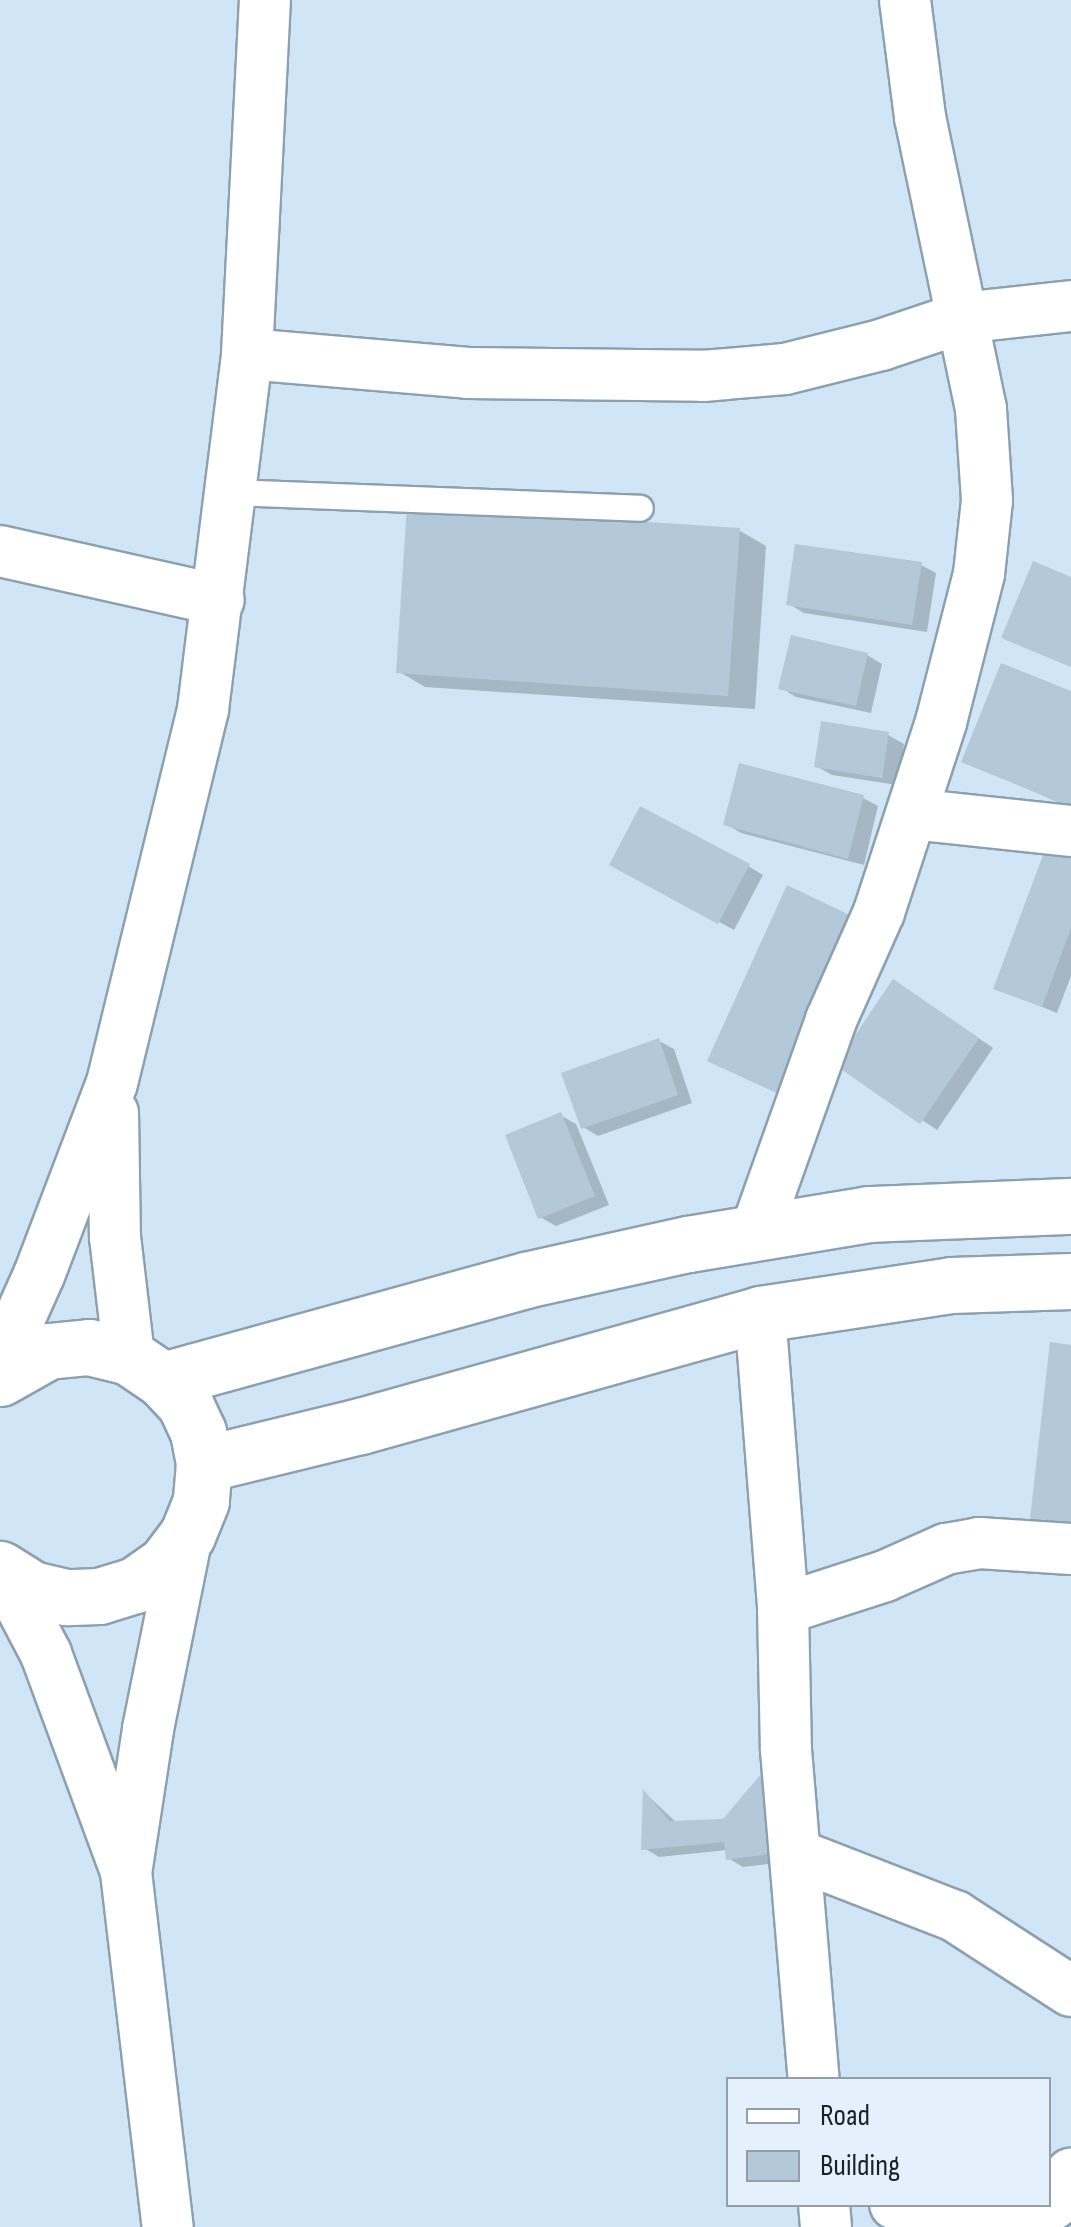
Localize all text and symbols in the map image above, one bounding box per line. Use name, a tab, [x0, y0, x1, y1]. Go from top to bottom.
legend	[726, 2077, 1051, 2207]
text: Road	[820, 2098, 870, 2134]
text: Building	[820, 2148, 900, 2184]

